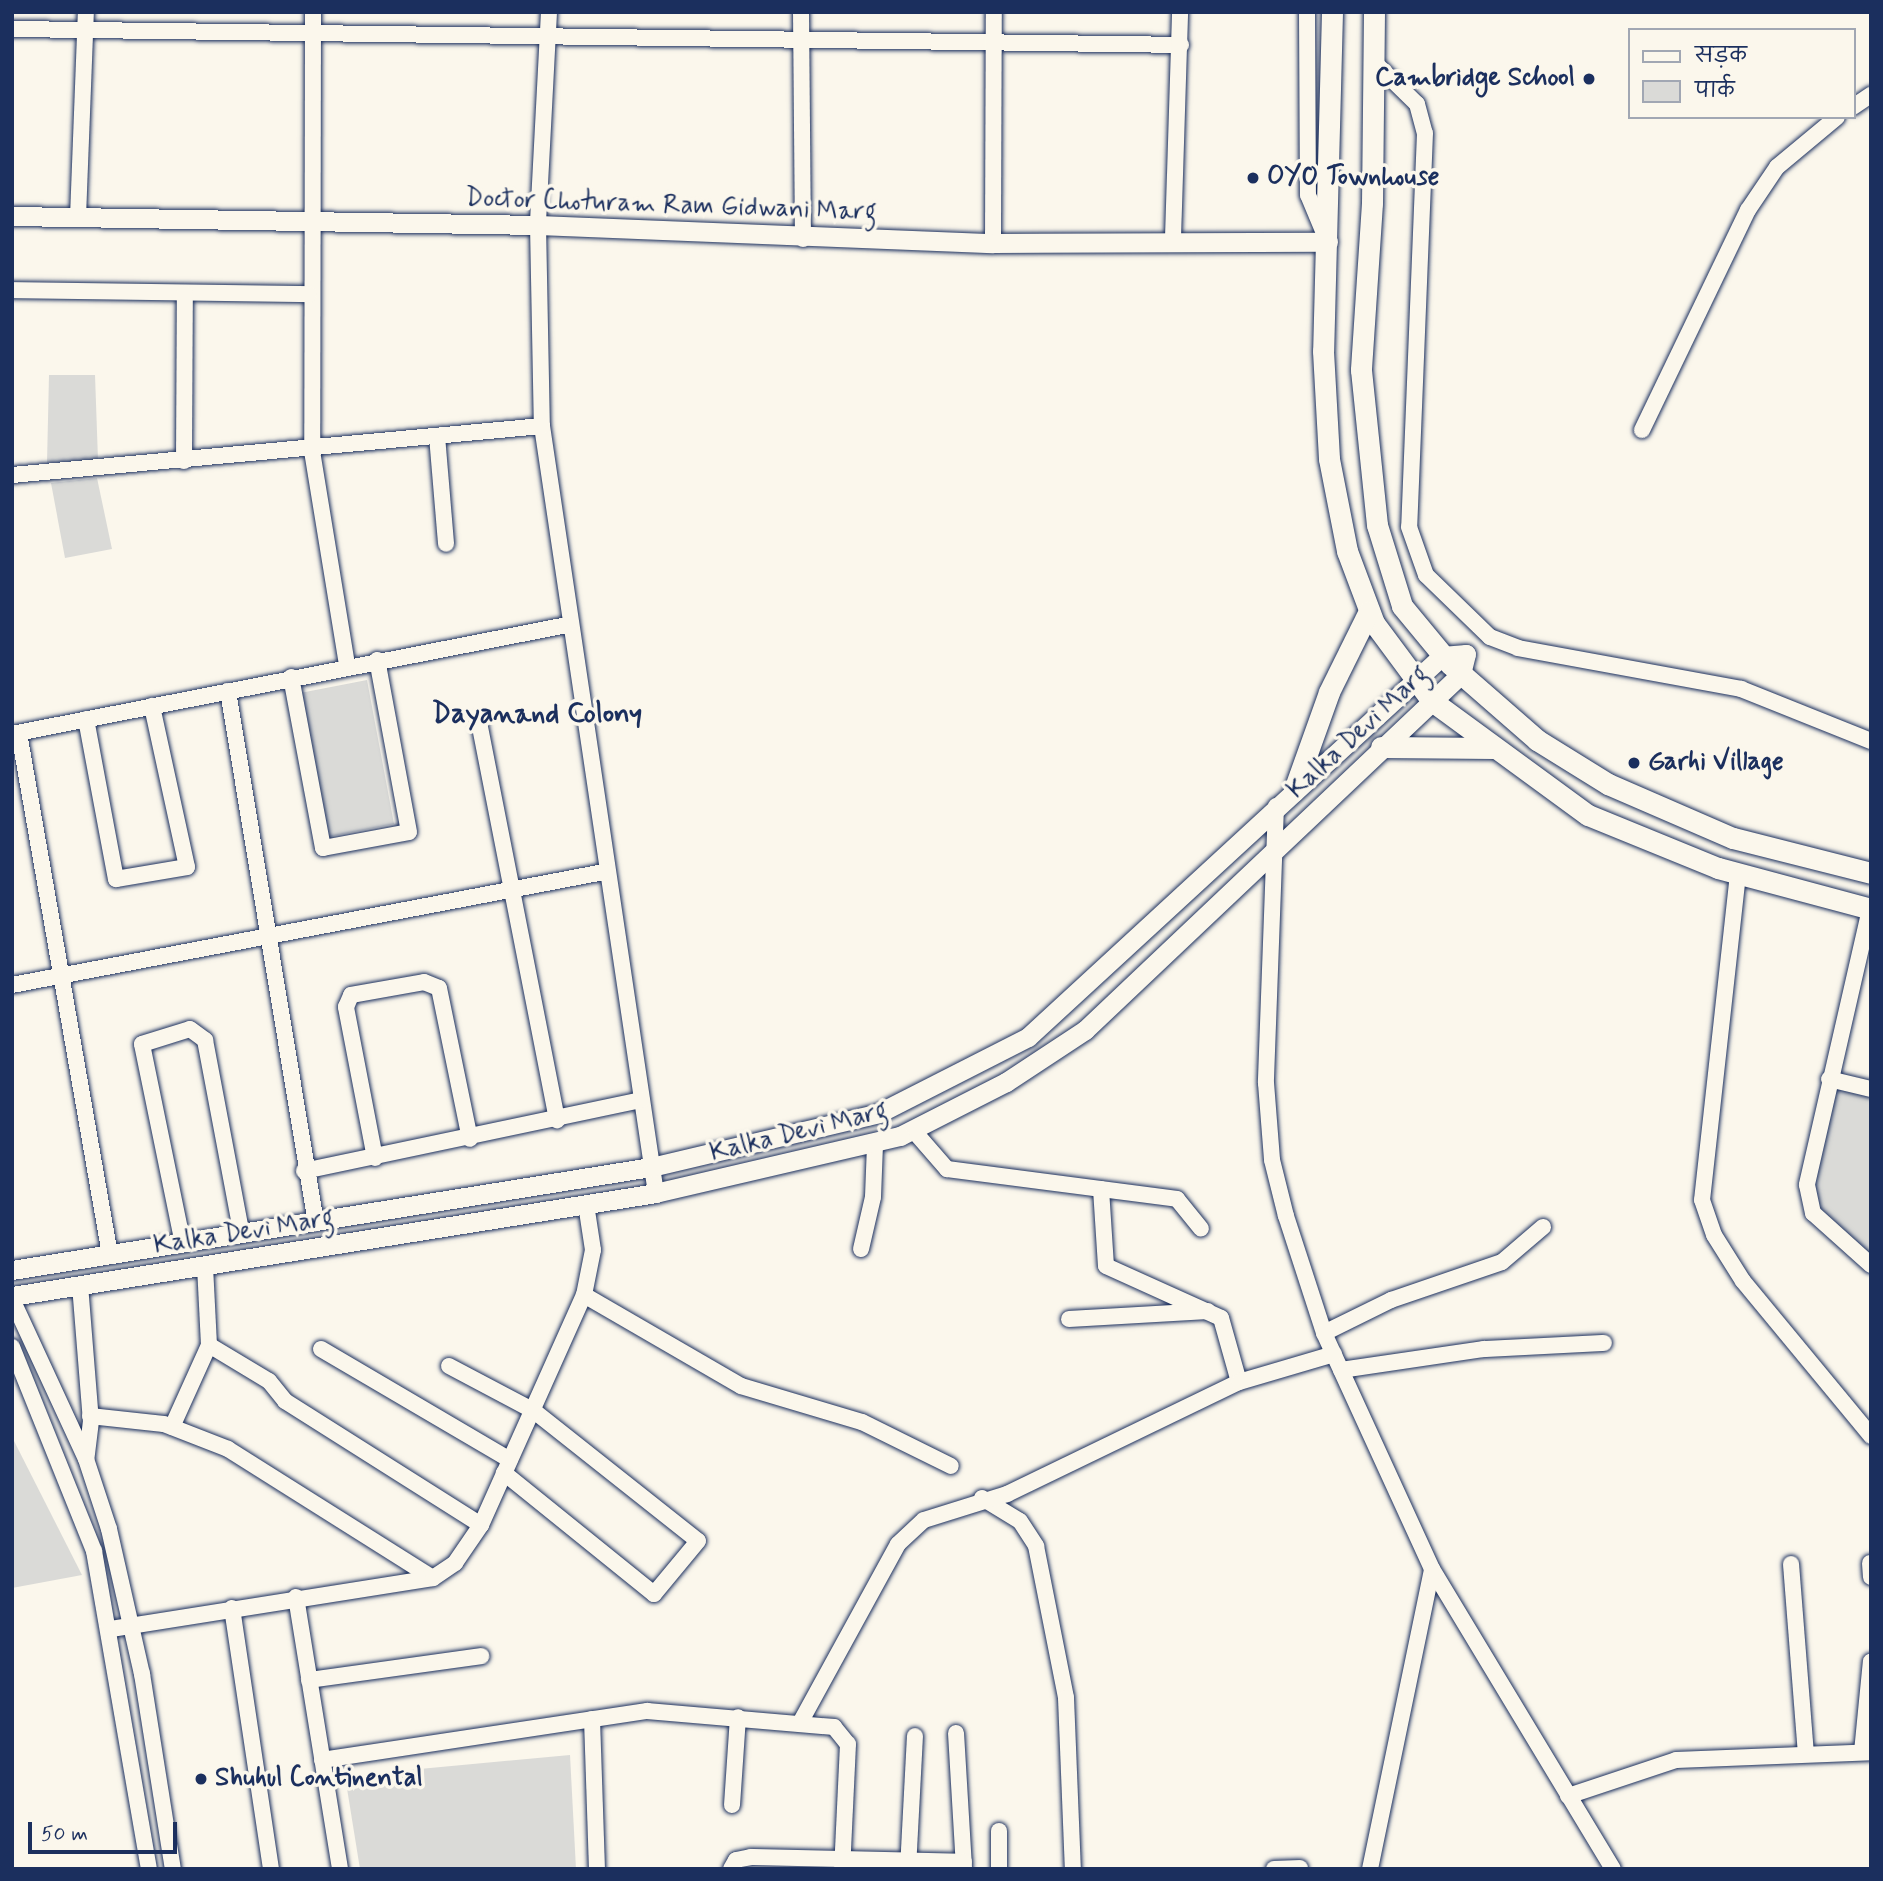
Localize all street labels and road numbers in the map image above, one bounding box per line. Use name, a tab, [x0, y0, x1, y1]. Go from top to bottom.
street label: Doctor Choturam Ram Gidwani Marg	[462, 183, 880, 229]
street label: Kalka Devi Marg	[1280, 658, 1438, 808]
street label: Kalka Devi Marg	[705, 1095, 893, 1171]
street label: Kalka Devi Marg	[150, 1203, 338, 1263]

